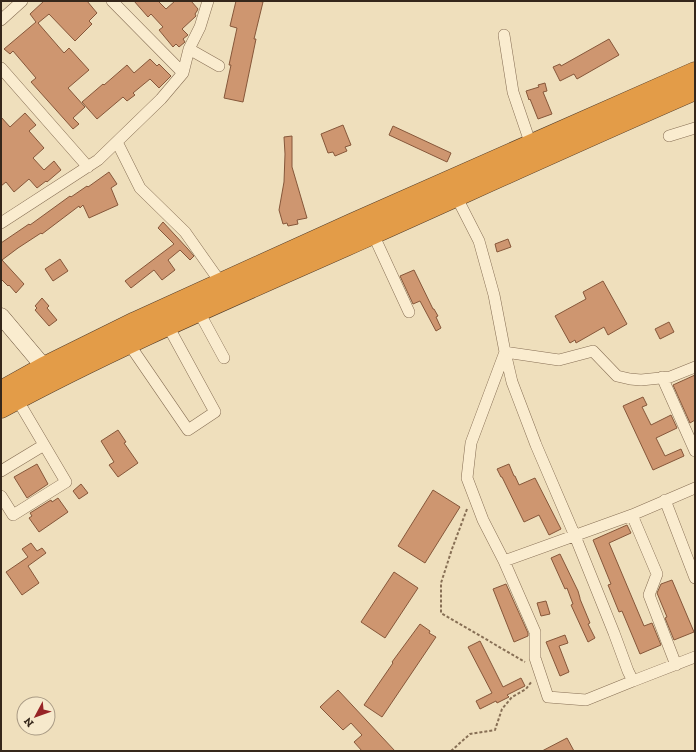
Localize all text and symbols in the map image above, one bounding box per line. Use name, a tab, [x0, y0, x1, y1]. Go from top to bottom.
north arrow	[16, 696, 56, 736]
text: N	[21, 714, 36, 730]

